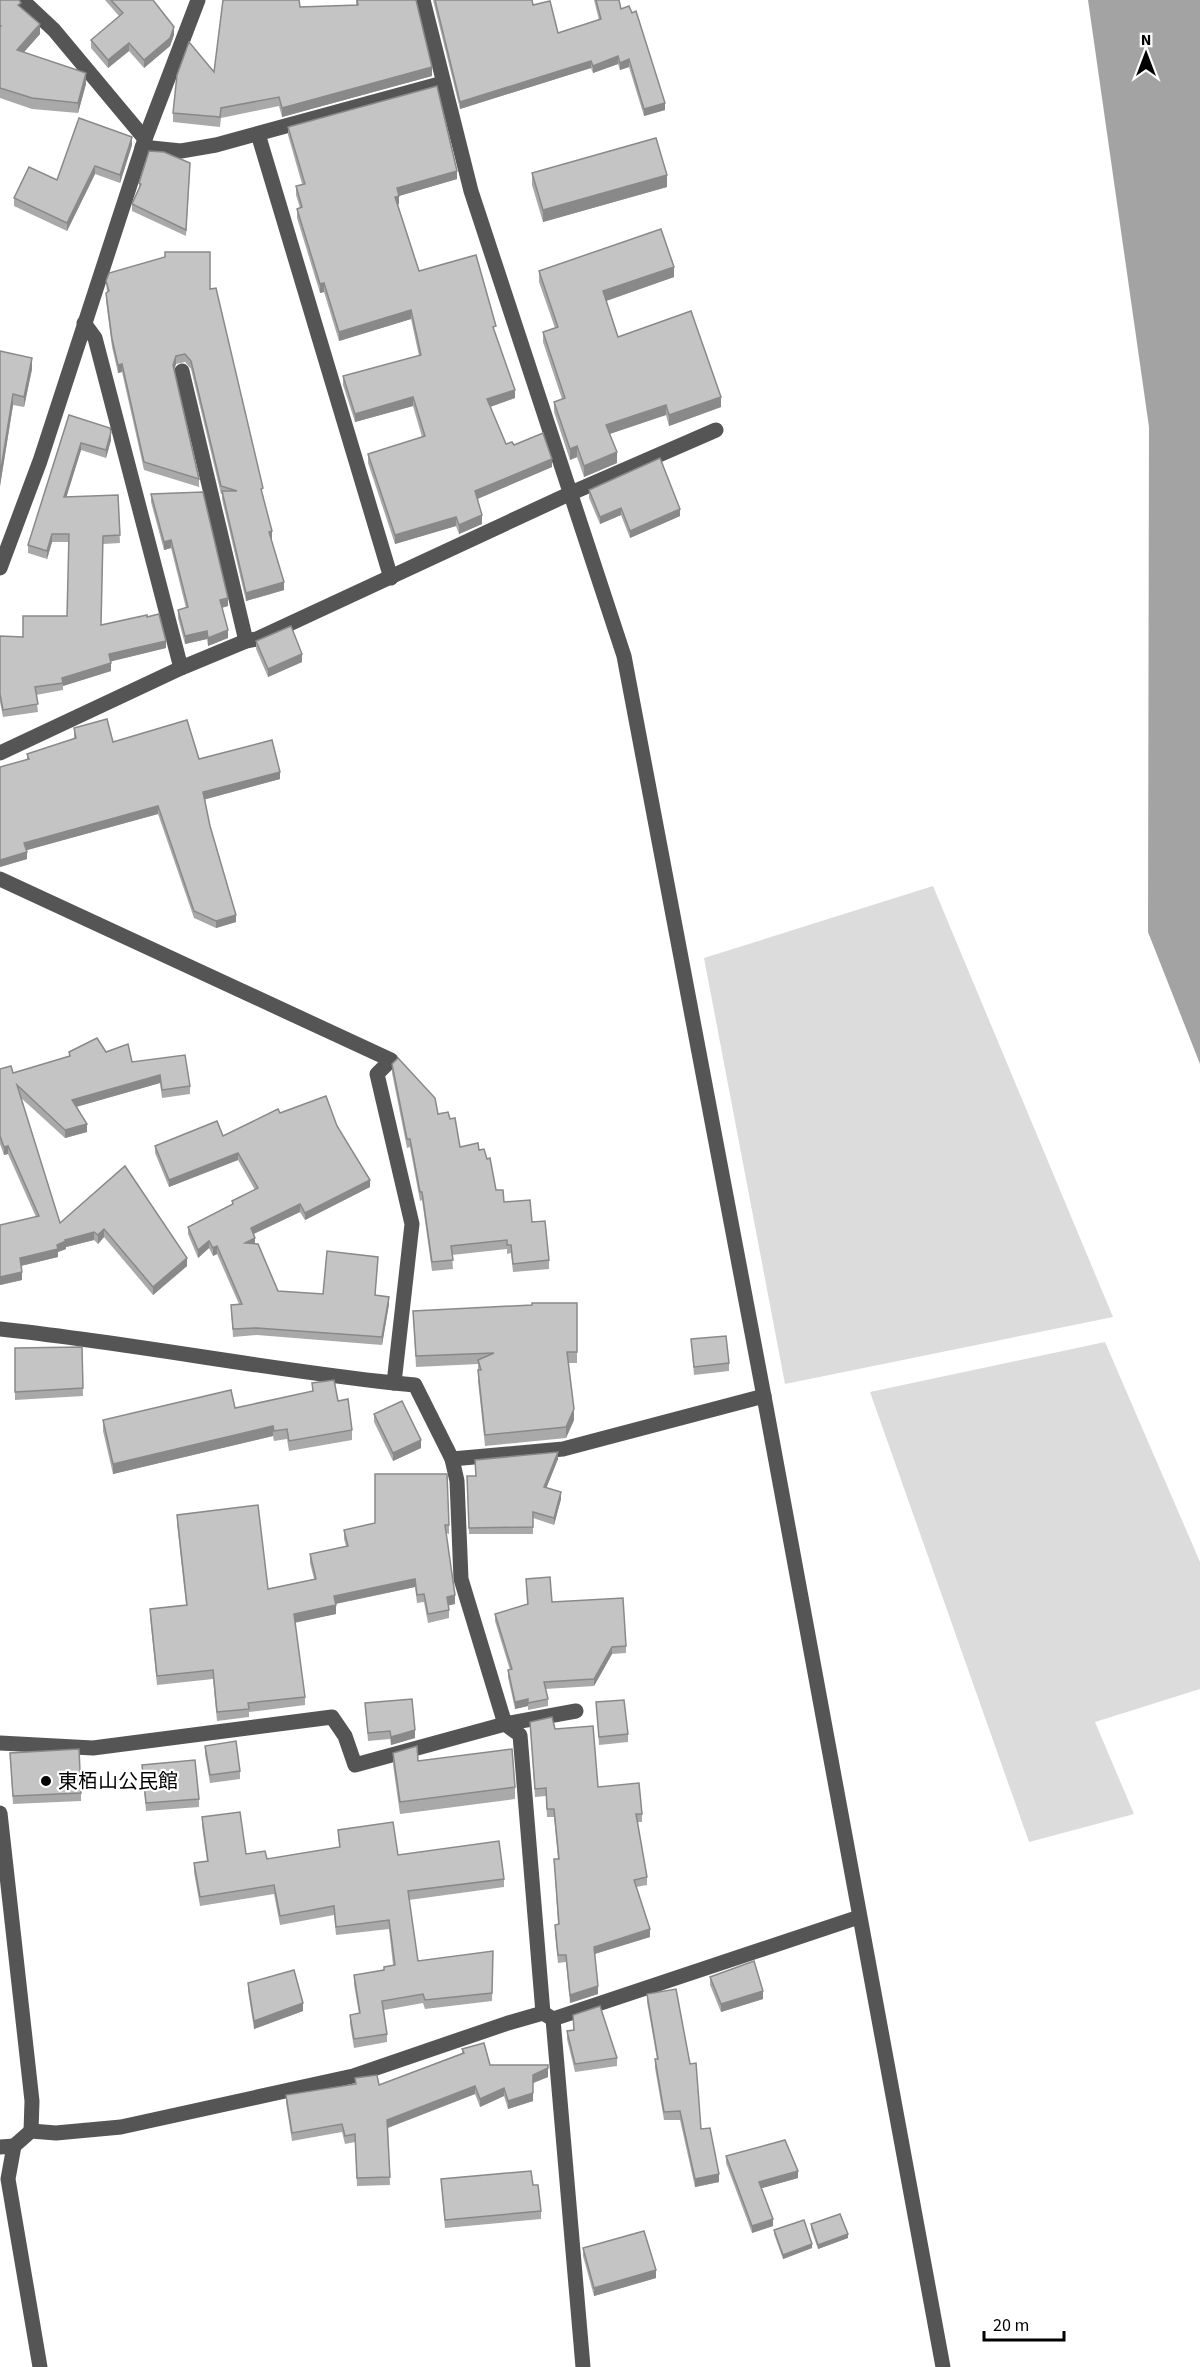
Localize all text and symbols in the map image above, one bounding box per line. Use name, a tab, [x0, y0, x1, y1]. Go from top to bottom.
north arrow	[1116, 24, 1176, 84]
text: N	[1141, 29, 1151, 51]
place label: 東栢山公民館	[58, 1768, 178, 1796]
marker: 東栢山公民館	[39, 1774, 53, 1788]
scale bar	[984, 2304, 1064, 2342]
text: 20 m	[993, 2313, 1029, 2338]

